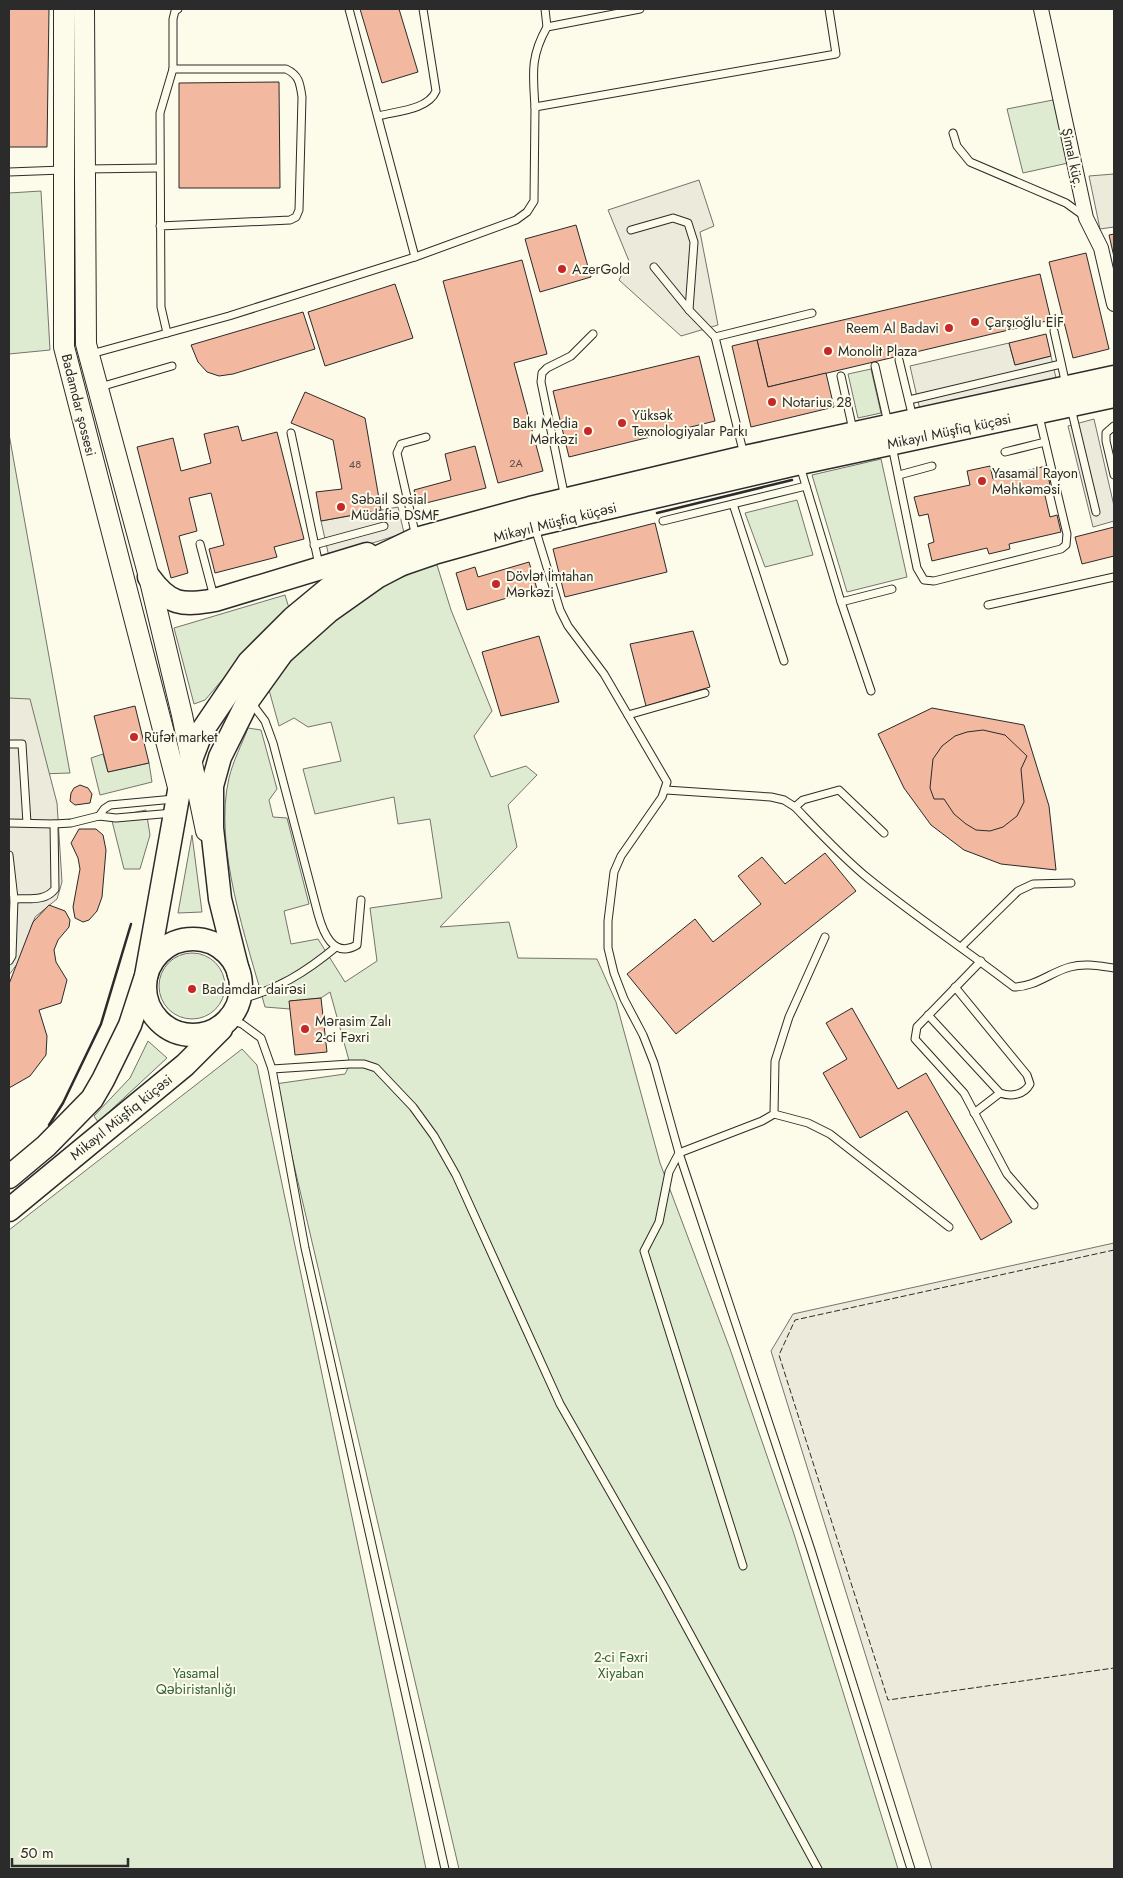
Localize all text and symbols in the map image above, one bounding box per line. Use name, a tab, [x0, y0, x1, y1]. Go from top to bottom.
street label: Şimal küç.	[1057, 126, 1089, 190]
place label: AzerGold	[572, 259, 630, 279]
marker: AzerGold	[556, 263, 568, 275]
place label: Çarşıoğlu EİF	[985, 312, 1064, 332]
marker: Çarşıoğlu EİF	[969, 316, 981, 328]
place label: Reem Al Badavi	[846, 318, 939, 338]
marker: Reem Al Badavi	[943, 322, 955, 334]
place label: Monolit Plaza	[838, 341, 917, 361]
marker: Monolit Plaza	[822, 345, 834, 357]
street label: Badamdar şossesi	[57, 352, 101, 458]
place label: Notarius 28	[782, 392, 852, 412]
marker: Notarius 28	[766, 396, 778, 408]
place label: Yüksək Texnologiyalar Parkı	[632, 405, 748, 441]
street label: Mikayıl Müşfiq küçəsi	[885, 408, 1013, 454]
place label: Bakı Media Mərkəzi	[513, 413, 578, 449]
marker: Yüksək Texnologiyalar Parkı	[616, 417, 628, 429]
marker: Bakı Media Mərkəzi	[582, 425, 594, 437]
house number: 2А	[509, 455, 523, 471]
house number: 48	[349, 456, 361, 472]
place label: Yasamal Rayon Məhkəməsi	[992, 463, 1078, 499]
marker: Yasamal Rayon Məhkəməsi	[976, 475, 988, 487]
place label: Səbail Sosial Müdafiə DSMF	[351, 489, 440, 525]
street label: Mikayıl Müşfiq küçəsi	[491, 497, 619, 547]
marker: Səbail Sosial Müdafiə DSMF	[335, 501, 347, 513]
place label: Dövlət İmtahan Mərkəzi	[506, 566, 594, 602]
marker: Dövlət İmtahan Mərkəzi	[490, 578, 502, 590]
place label: Rüfət market	[144, 727, 218, 747]
marker: Rüfət market	[128, 731, 140, 743]
place label: Badamdar dairəsi	[202, 979, 306, 999]
marker: Badamdar dairəsi	[186, 983, 198, 995]
place label: Mərasim Zalı 2-ci Fəxri	[315, 1011, 391, 1047]
marker: Mərasim Zalı 2-ci Fəxri	[299, 1023, 311, 1035]
street label: Mikayıl Müşfiq küçəsi	[66, 1069, 176, 1165]
park label: 2-ci Fəxri Xiyaban	[594, 1647, 648, 1683]
park label: Yasamal Qəbiristanlığı	[156, 1663, 236, 1699]
scale bar	[12, 1836, 129, 1868]
text: 50 m	[20, 1842, 54, 1864]

